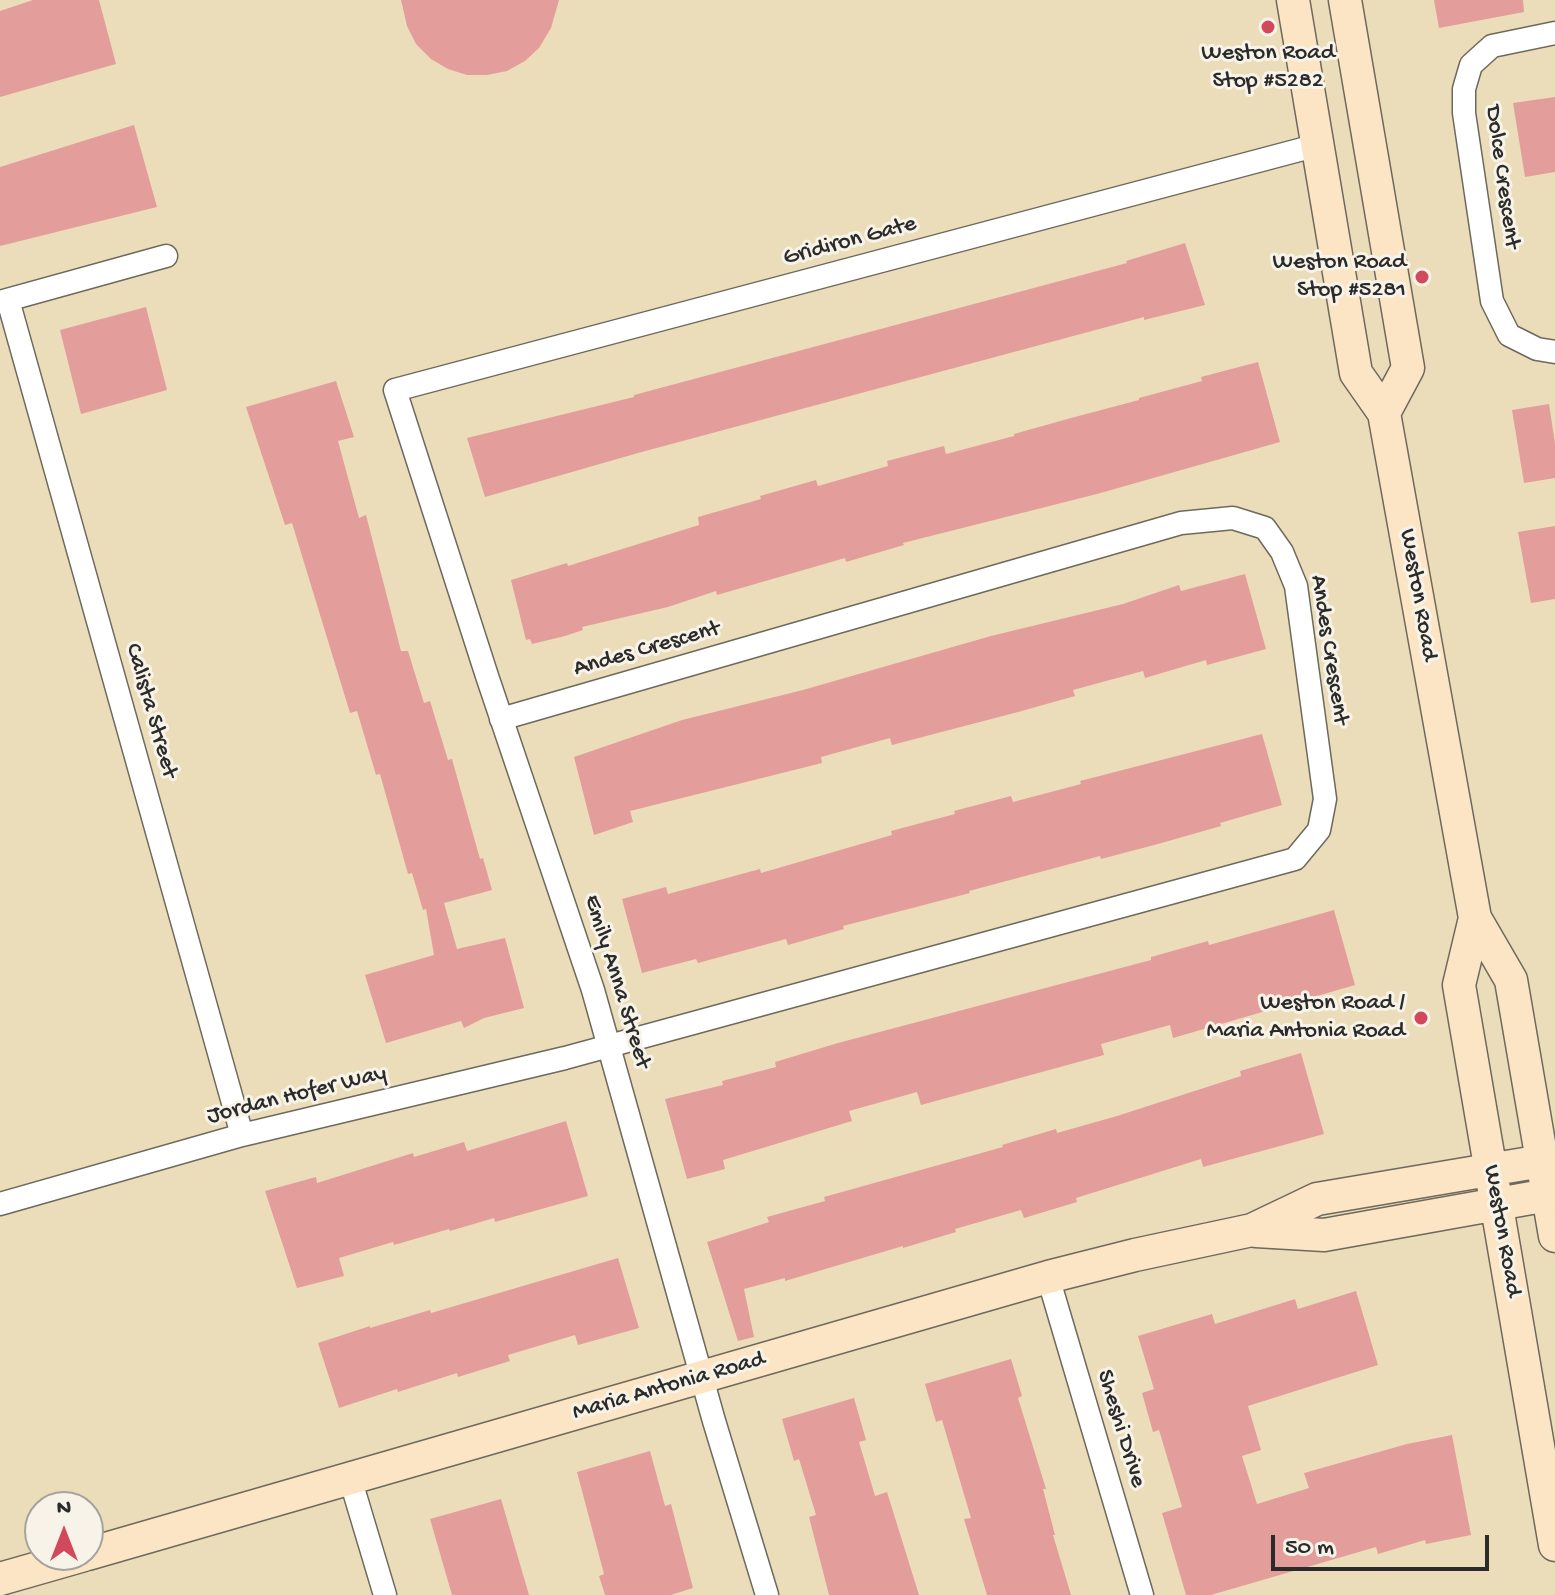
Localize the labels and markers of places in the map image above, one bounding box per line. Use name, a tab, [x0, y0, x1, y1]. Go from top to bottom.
marker: Weston Road Stop #5282	[1259, 18, 1277, 36]
place label: Weston Road Stop #5282	[1201, 40, 1335, 96]
place label: Weston Road Stop #5281	[1273, 249, 1406, 305]
marker: Weston Road Stop #5281	[1413, 268, 1431, 286]
place label: Weston Road / Maria Antonia Road	[1206, 990, 1405, 1046]
marker: Weston Road / Maria Antonia Road	[1412, 1009, 1430, 1027]

